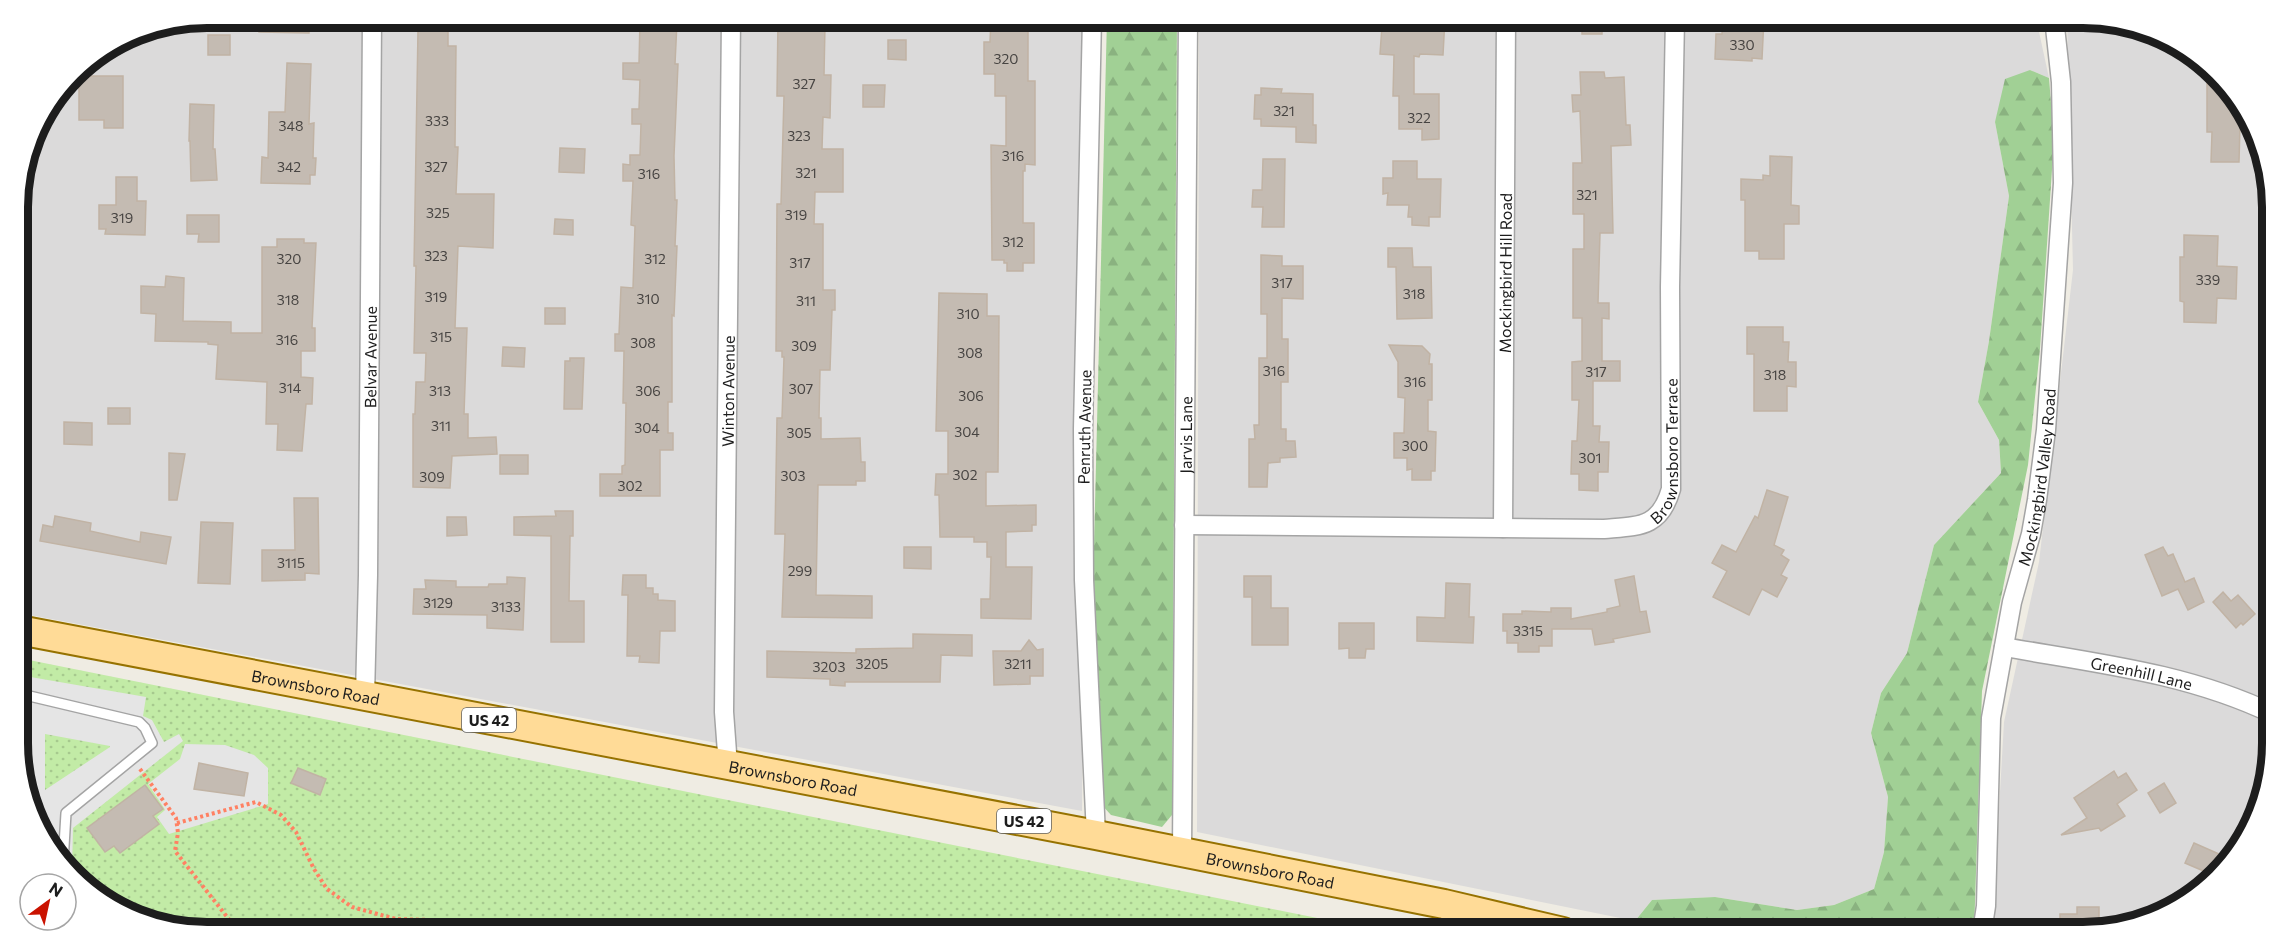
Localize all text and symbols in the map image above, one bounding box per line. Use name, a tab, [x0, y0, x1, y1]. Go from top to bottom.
house number: 330	[1729, 36, 1755, 53]
house number: 320	[994, 50, 1018, 67]
house number: 327	[792, 75, 816, 92]
house number: 321	[1273, 102, 1295, 119]
house number: 322	[1407, 109, 1431, 126]
house number: 333	[425, 112, 449, 129]
house number: 348	[279, 117, 303, 134]
house number: 323	[787, 127, 811, 144]
house number: 316	[1002, 147, 1024, 164]
house number: 342	[277, 158, 301, 175]
house number: 327	[424, 158, 448, 175]
house number: 321	[795, 164, 817, 181]
house number: 316	[638, 165, 660, 182]
house number: 321	[1576, 186, 1598, 203]
street label: Mockingbird Hill Road	[1495, 193, 1514, 353]
house number: 325	[426, 204, 450, 221]
house number: 319	[785, 206, 807, 223]
house number: 319	[111, 209, 133, 226]
house number: 312	[1002, 233, 1024, 250]
house number: 323	[424, 247, 448, 264]
house number: 320	[277, 250, 301, 267]
house number: 312	[644, 250, 666, 267]
house number: 317	[789, 254, 811, 271]
house number: 339	[2196, 271, 2220, 288]
house number: 317	[1271, 274, 1293, 291]
house number: 318	[1403, 285, 1425, 302]
house number: 319	[425, 288, 447, 305]
house number: 310	[636, 290, 660, 307]
house number: 318	[277, 291, 299, 308]
house number: 311	[796, 292, 816, 309]
house number: 310	[956, 305, 980, 322]
street label: Belvar Avenue	[360, 306, 379, 408]
house number: 315	[430, 328, 452, 345]
house number: 316	[276, 331, 298, 348]
house number: 308	[630, 334, 656, 351]
street label: Winton Avenue	[717, 335, 737, 447]
house number: 309	[791, 337, 817, 354]
house number: 308	[957, 344, 983, 361]
house number: 316	[1263, 362, 1285, 379]
house number: 317	[1585, 363, 1607, 380]
house number: 318	[1764, 366, 1786, 383]
street label: Penruth Avenue	[1073, 369, 1095, 485]
house number: 316	[1404, 373, 1426, 390]
street label: Brownsboro Terrace	[1646, 378, 1681, 527]
house number: 314	[279, 379, 302, 396]
house number: 307	[789, 380, 813, 397]
house number: 313	[429, 382, 451, 399]
house number: 306	[635, 382, 661, 399]
house number: 306	[958, 387, 984, 404]
street label: Mockingbird Valley Road	[2013, 388, 2058, 568]
street label: Jarvis Lane	[1175, 396, 1195, 474]
house number: 311	[431, 417, 451, 434]
house number: 304	[634, 419, 660, 436]
house number: 304	[954, 423, 980, 440]
house number: 305	[786, 424, 812, 441]
house number: 300	[1402, 437, 1428, 454]
house number: 301	[1578, 449, 1602, 466]
house number: 302	[953, 466, 978, 483]
house number: 303	[780, 467, 806, 484]
house number: 309	[419, 468, 445, 485]
house number: 302	[618, 477, 643, 494]
house number: 3115	[277, 554, 305, 571]
house number: 299	[788, 562, 812, 579]
house number: 3129	[423, 594, 453, 611]
house number: 3133	[491, 598, 521, 615]
house number: 3315	[1513, 622, 1543, 639]
street label: Greenhill Lane	[2089, 652, 2195, 693]
house number: 3205	[856, 655, 888, 672]
house number: 3211	[1004, 655, 1032, 672]
house number: 3203	[813, 658, 845, 675]
street label: Brownsboro Road	[250, 665, 381, 708]
road number: US 42	[462, 708, 516, 732]
street label: Brownsboro Road	[727, 756, 859, 799]
road number: US 42	[997, 809, 1051, 833]
street label: Brownsboro Road	[1205, 848, 1336, 892]
north arrow	[18, 872, 78, 932]
text: N	[46, 878, 67, 900]

